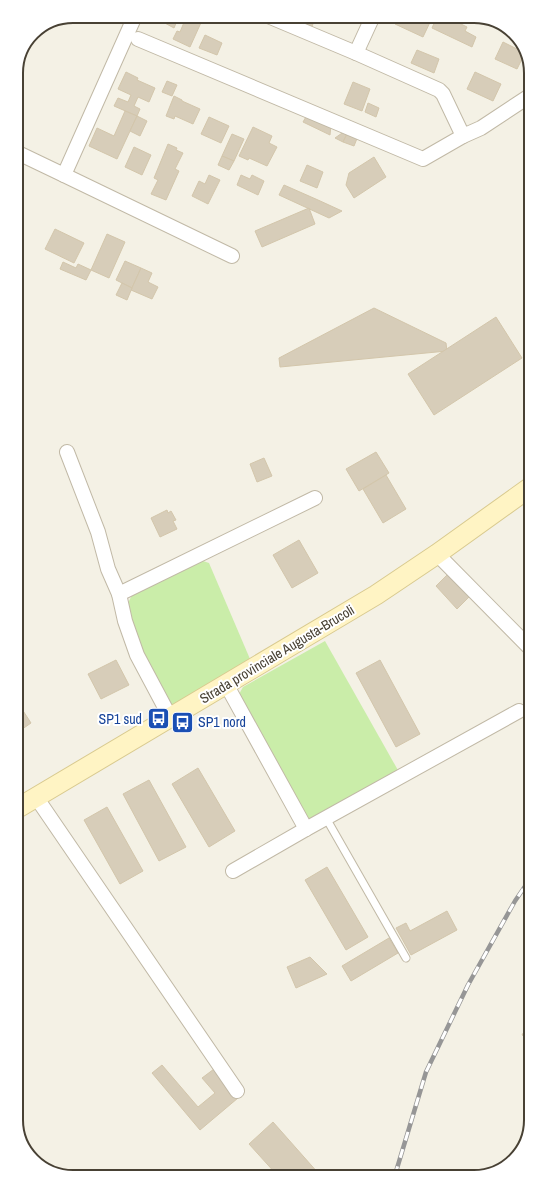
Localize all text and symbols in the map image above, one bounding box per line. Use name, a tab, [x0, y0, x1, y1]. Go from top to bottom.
street label: Strada provinciale Augusta-Brucoli	[196, 601, 358, 707]
bus stop icon: SP1 sud	[145, 706, 171, 732]
bus stop icon: SP1 nord	[169, 709, 195, 735]
place label: SP1 sud	[99, 710, 142, 728]
place label: SP1 nord	[198, 713, 246, 731]

